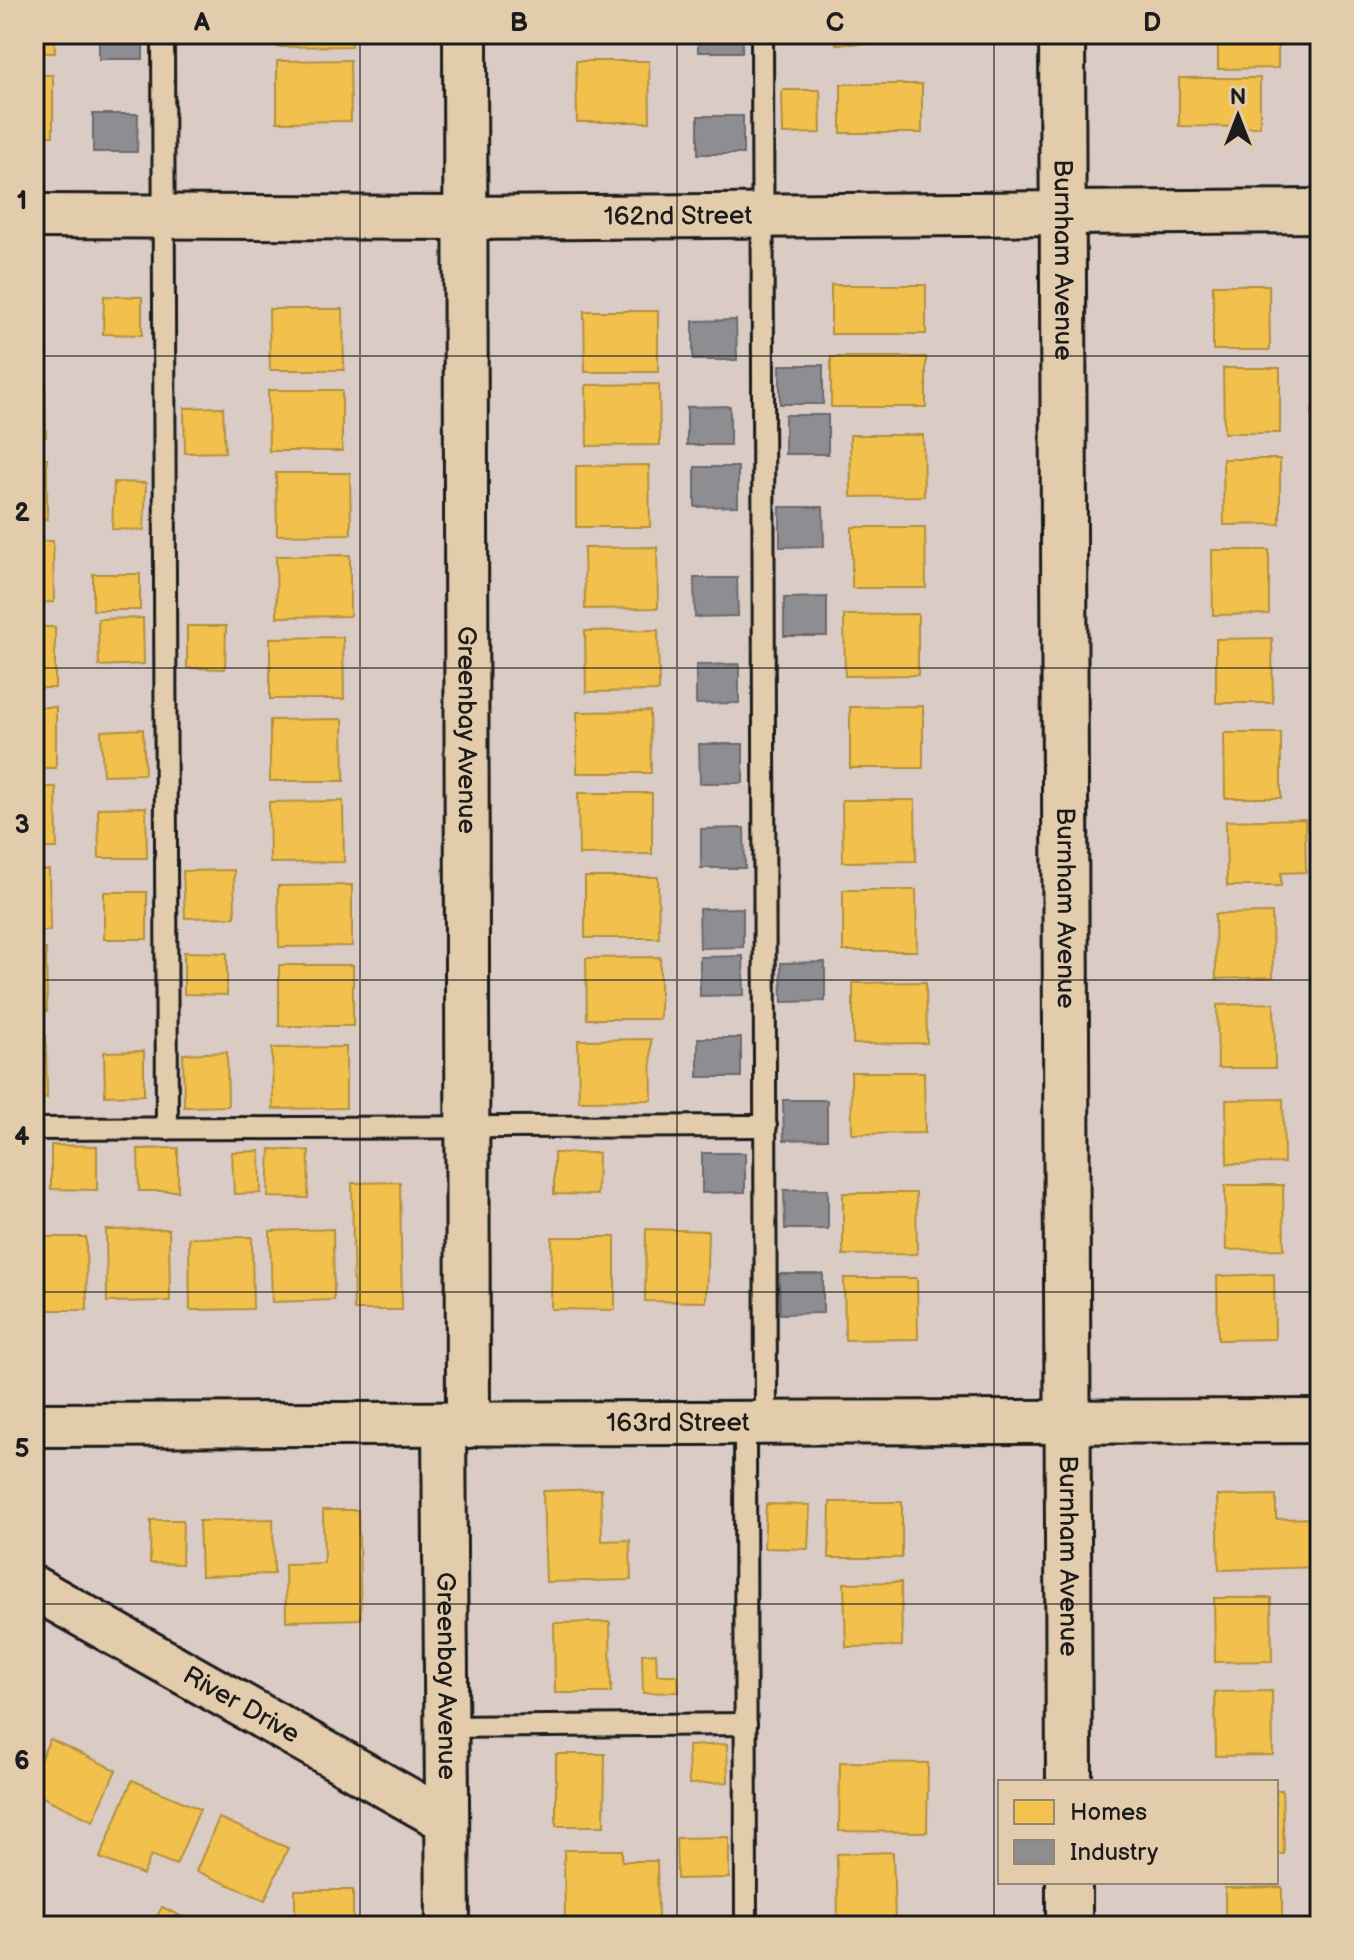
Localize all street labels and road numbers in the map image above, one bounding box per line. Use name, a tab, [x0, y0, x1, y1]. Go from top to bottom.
street label: Burnham Avenue	[1047, 159, 1079, 361]
street label: 162nd Street	[603, 200, 753, 232]
street label: Greenbay Avenue	[451, 626, 482, 834]
street label: Burnham Avenue	[1050, 807, 1081, 1009]
street label: 163rd Street	[606, 1407, 750, 1439]
street label: Burnham Avenue	[1052, 1455, 1084, 1657]
street label: Greenbay Avenue	[430, 1572, 462, 1780]
street label: River Drive	[178, 1660, 305, 1750]

